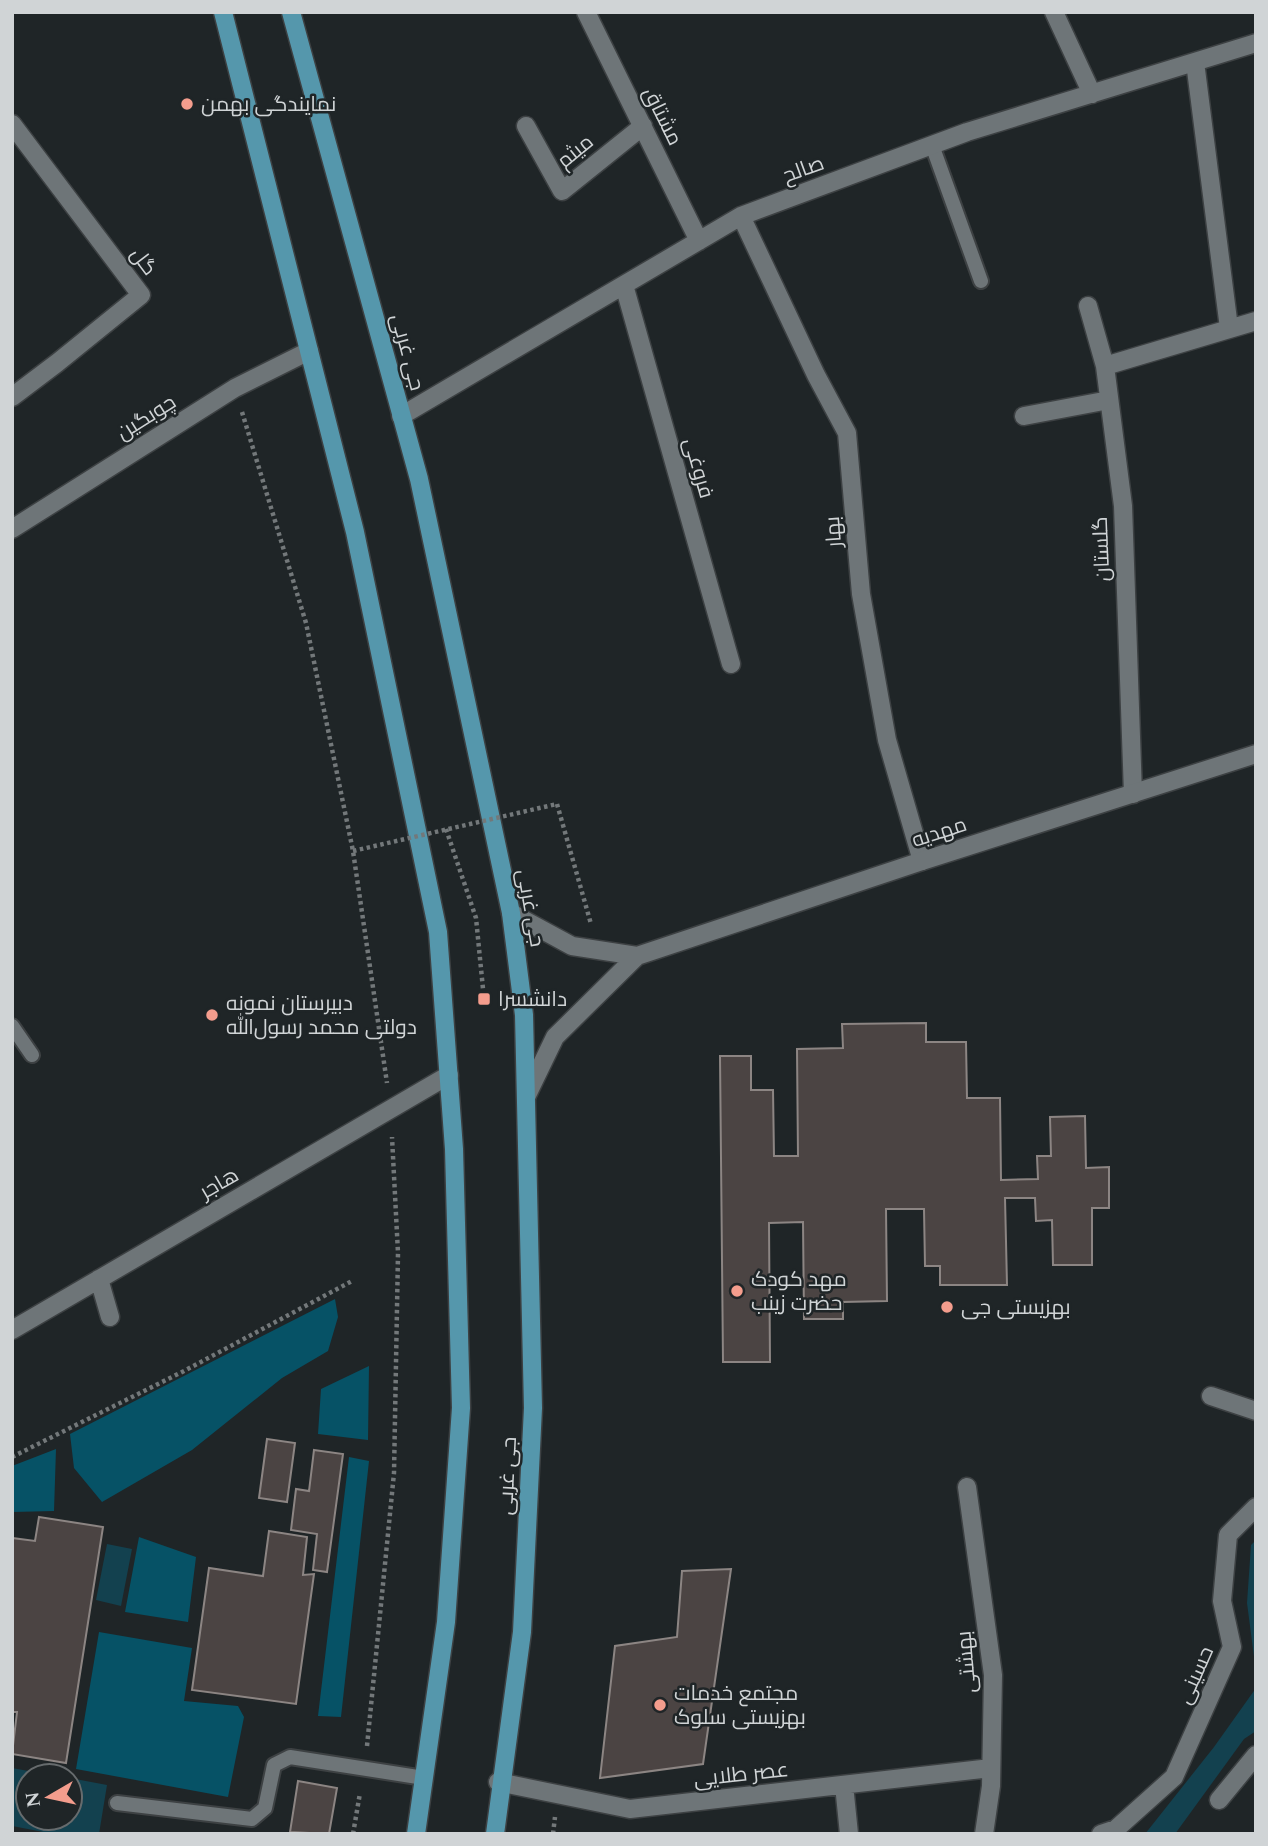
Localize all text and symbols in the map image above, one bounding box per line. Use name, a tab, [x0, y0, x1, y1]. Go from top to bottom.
street label: مشتاق	[634, 82, 690, 151]
place label: نمایندگی بهمن	[201, 89, 336, 121]
marker: نمایندگی بهمن	[179, 96, 195, 112]
street label: میثم	[550, 127, 601, 177]
street label: صالح	[778, 148, 829, 192]
street label: گل	[122, 240, 165, 283]
street label: جی غربی	[381, 310, 433, 394]
street label: چوبگین	[110, 387, 183, 449]
street label: فروغی	[674, 434, 722, 502]
street label: بهار	[817, 515, 851, 550]
street label: گلستان	[1085, 516, 1119, 582]
street label: مهدیه	[908, 809, 971, 857]
street label: جی غربی	[507, 867, 553, 950]
place label: دانشسرا	[498, 984, 567, 1016]
place label: دبیرستان نمونه دولتی محمد رسول‌الله	[226, 988, 417, 1044]
marker: دانشسرا	[476, 991, 492, 1007]
marker: دبیرستان نمونه دولتی محمد رسول‌الله	[204, 1007, 220, 1023]
street label: هاجر	[193, 1160, 245, 1208]
place label: مهد کودک حضرت زینب	[751, 1264, 847, 1320]
marker: مهد کودک حضرت زینب	[729, 1283, 745, 1299]
place label: بهزیستی جی	[961, 1292, 1071, 1324]
marker: بهزیستی جی	[939, 1299, 955, 1315]
street label: جی غربی	[490, 1436, 526, 1516]
street label: بهشتی	[948, 1630, 986, 1694]
street label: حسینی	[1169, 1641, 1223, 1710]
place label: مجتمع خدمات بهزیستی سلوک	[674, 1678, 806, 1734]
marker: مجتمع خدمات بهزیستی سلوک	[652, 1697, 668, 1713]
street label: عصر طلایی	[692, 1754, 790, 1796]
north arrow	[14, 1762, 84, 1832]
text: N	[18, 1789, 49, 1809]

